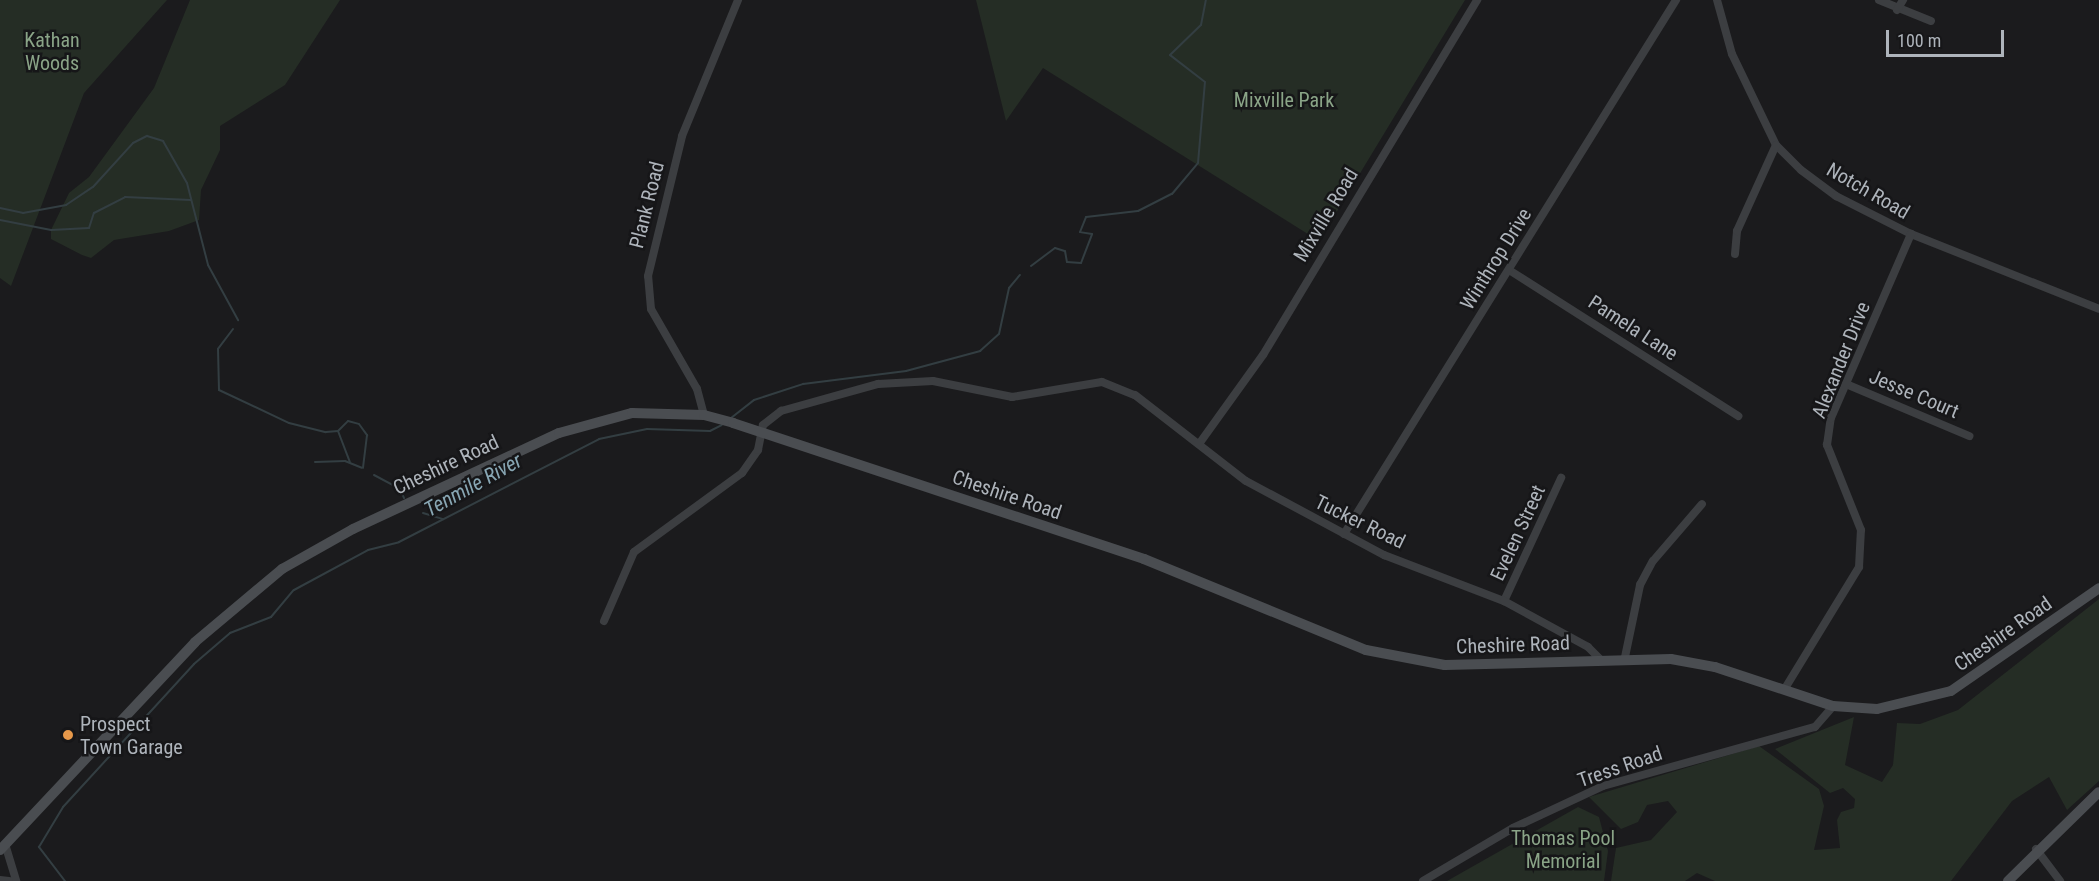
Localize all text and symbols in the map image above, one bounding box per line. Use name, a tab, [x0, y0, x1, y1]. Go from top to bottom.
scale bar	[1889, 18, 2008, 56]
park label: Kathan Woods	[24, 28, 80, 75]
text: 100 m	[1897, 30, 1941, 51]
park label: Mixville Park	[1234, 88, 1334, 112]
street label: Notch Road	[1822, 158, 1914, 224]
street label: Plank Road	[625, 159, 669, 251]
street label: Mixville Road	[1289, 164, 1363, 266]
street label: Winthrop Drive	[1455, 204, 1537, 314]
street label: Pamela Lane	[1584, 290, 1682, 366]
street label: Alexander Drive	[1807, 298, 1875, 422]
street label: Jesse Court	[1866, 364, 1962, 424]
street label: Cheshire Road	[389, 430, 503, 500]
water label: Tenmile River	[420, 448, 526, 522]
street label: Cheshire Road	[949, 465, 1065, 525]
street label: Evelen Street	[1485, 481, 1551, 585]
street label: Tucker Road	[1311, 490, 1409, 554]
street label: Cheshire Road	[1950, 592, 2056, 676]
street label: Cheshire Road	[1456, 631, 1570, 659]
place label: Prospect Town Garage	[80, 712, 183, 759]
marker: Prospect Town Garage	[61, 728, 75, 742]
street label: Tress Road	[1575, 741, 1665, 793]
park label: Thomas Pool Memorial	[1511, 827, 1615, 874]

